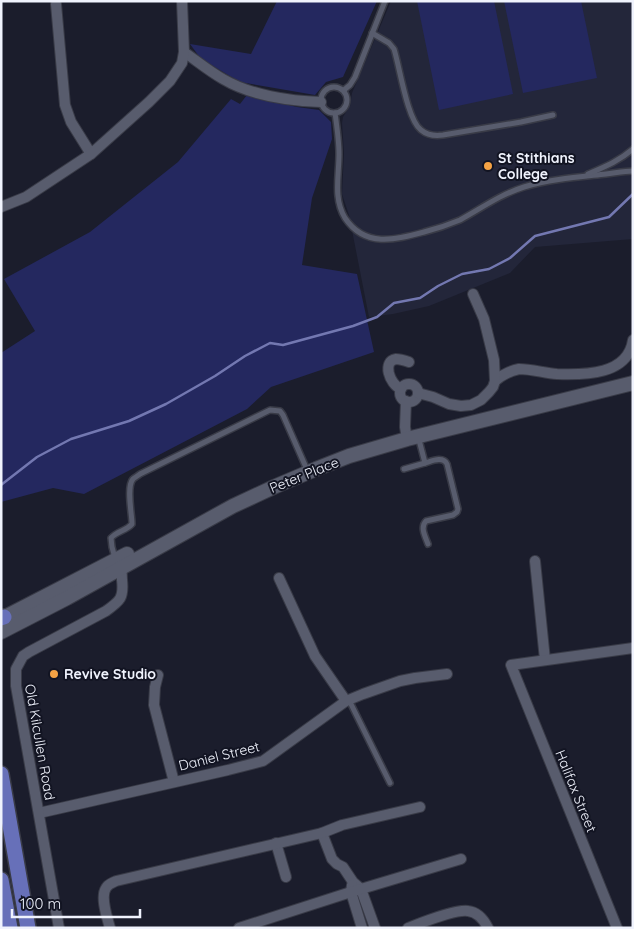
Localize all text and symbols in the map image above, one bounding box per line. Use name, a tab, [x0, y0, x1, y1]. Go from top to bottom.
place label: St Stithians College	[498, 149, 575, 183]
marker: St Stithians College	[482, 160, 494, 172]
street label: Peter Place	[267, 453, 341, 497]
place label: Revive Studio	[64, 665, 156, 683]
marker: Revive Studio	[48, 668, 60, 680]
street label: Old Kilcullen Road	[21, 682, 59, 802]
street label: Daniel Street	[177, 737, 262, 775]
street label: Halifax Street	[551, 747, 601, 835]
scale bar	[12, 886, 140, 918]
text: 100 m	[20, 894, 61, 913]

